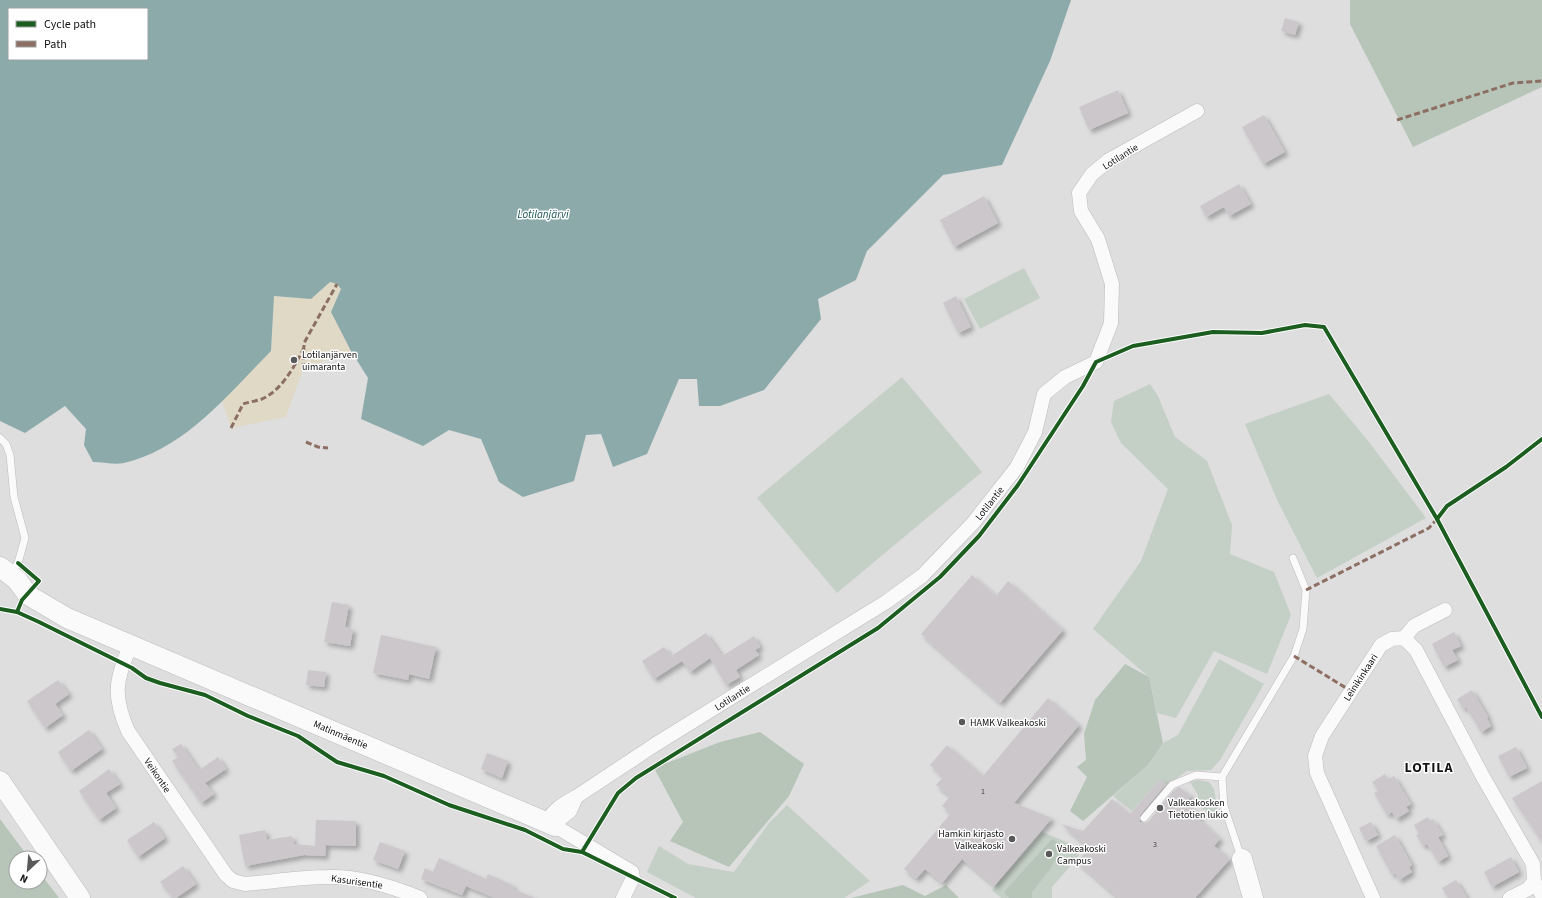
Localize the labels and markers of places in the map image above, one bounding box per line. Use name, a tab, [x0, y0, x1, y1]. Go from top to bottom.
place label: Lotilanjärven uimaranta	[302, 348, 357, 374]
marker: Lotilanjärven uimaranta	[289, 355, 299, 365]
place label: HAMK Valkeakoski	[970, 716, 1046, 730]
marker: HAMK Valkeakoski	[957, 717, 967, 727]
place label: Valkeakosken Tietotien lukio	[1168, 796, 1228, 822]
marker: Valkeakosken Tietotien lukio	[1155, 803, 1165, 813]
place label: Hamkin kirjasto Valkeakoski	[938, 827, 1004, 853]
marker: Hamkin kirjasto Valkeakoski	[1007, 834, 1017, 844]
place label: Valkeakoski Campus	[1057, 842, 1106, 868]
marker: Valkeakoski Campus	[1044, 849, 1054, 859]

